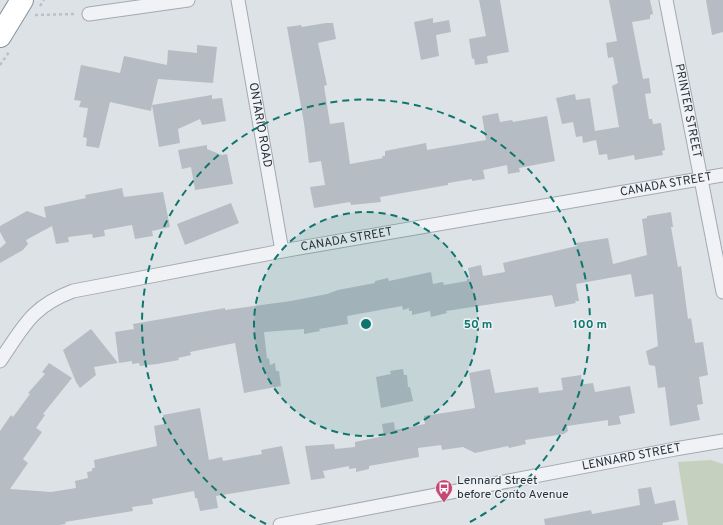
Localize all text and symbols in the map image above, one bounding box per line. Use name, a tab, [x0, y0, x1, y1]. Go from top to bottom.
street label: PRINTER STREET	[671, 63, 705, 159]
street label: ONTARIO ROAD	[245, 81, 275, 169]
street label: CANADA STREET	[619, 169, 713, 201]
street label: CANADA STREET	[299, 224, 394, 256]
centre of rings	[359, 317, 373, 331]
text: 50 m	[464, 317, 492, 333]
text: 100 m	[573, 317, 607, 333]
street label: LENNARD STREET	[581, 440, 682, 475]
place label: Lennard Street before Conto Avenue	[457, 473, 569, 503]
bus stop icon: Lennard Street before Conto Avenue	[434, 478, 454, 503]

